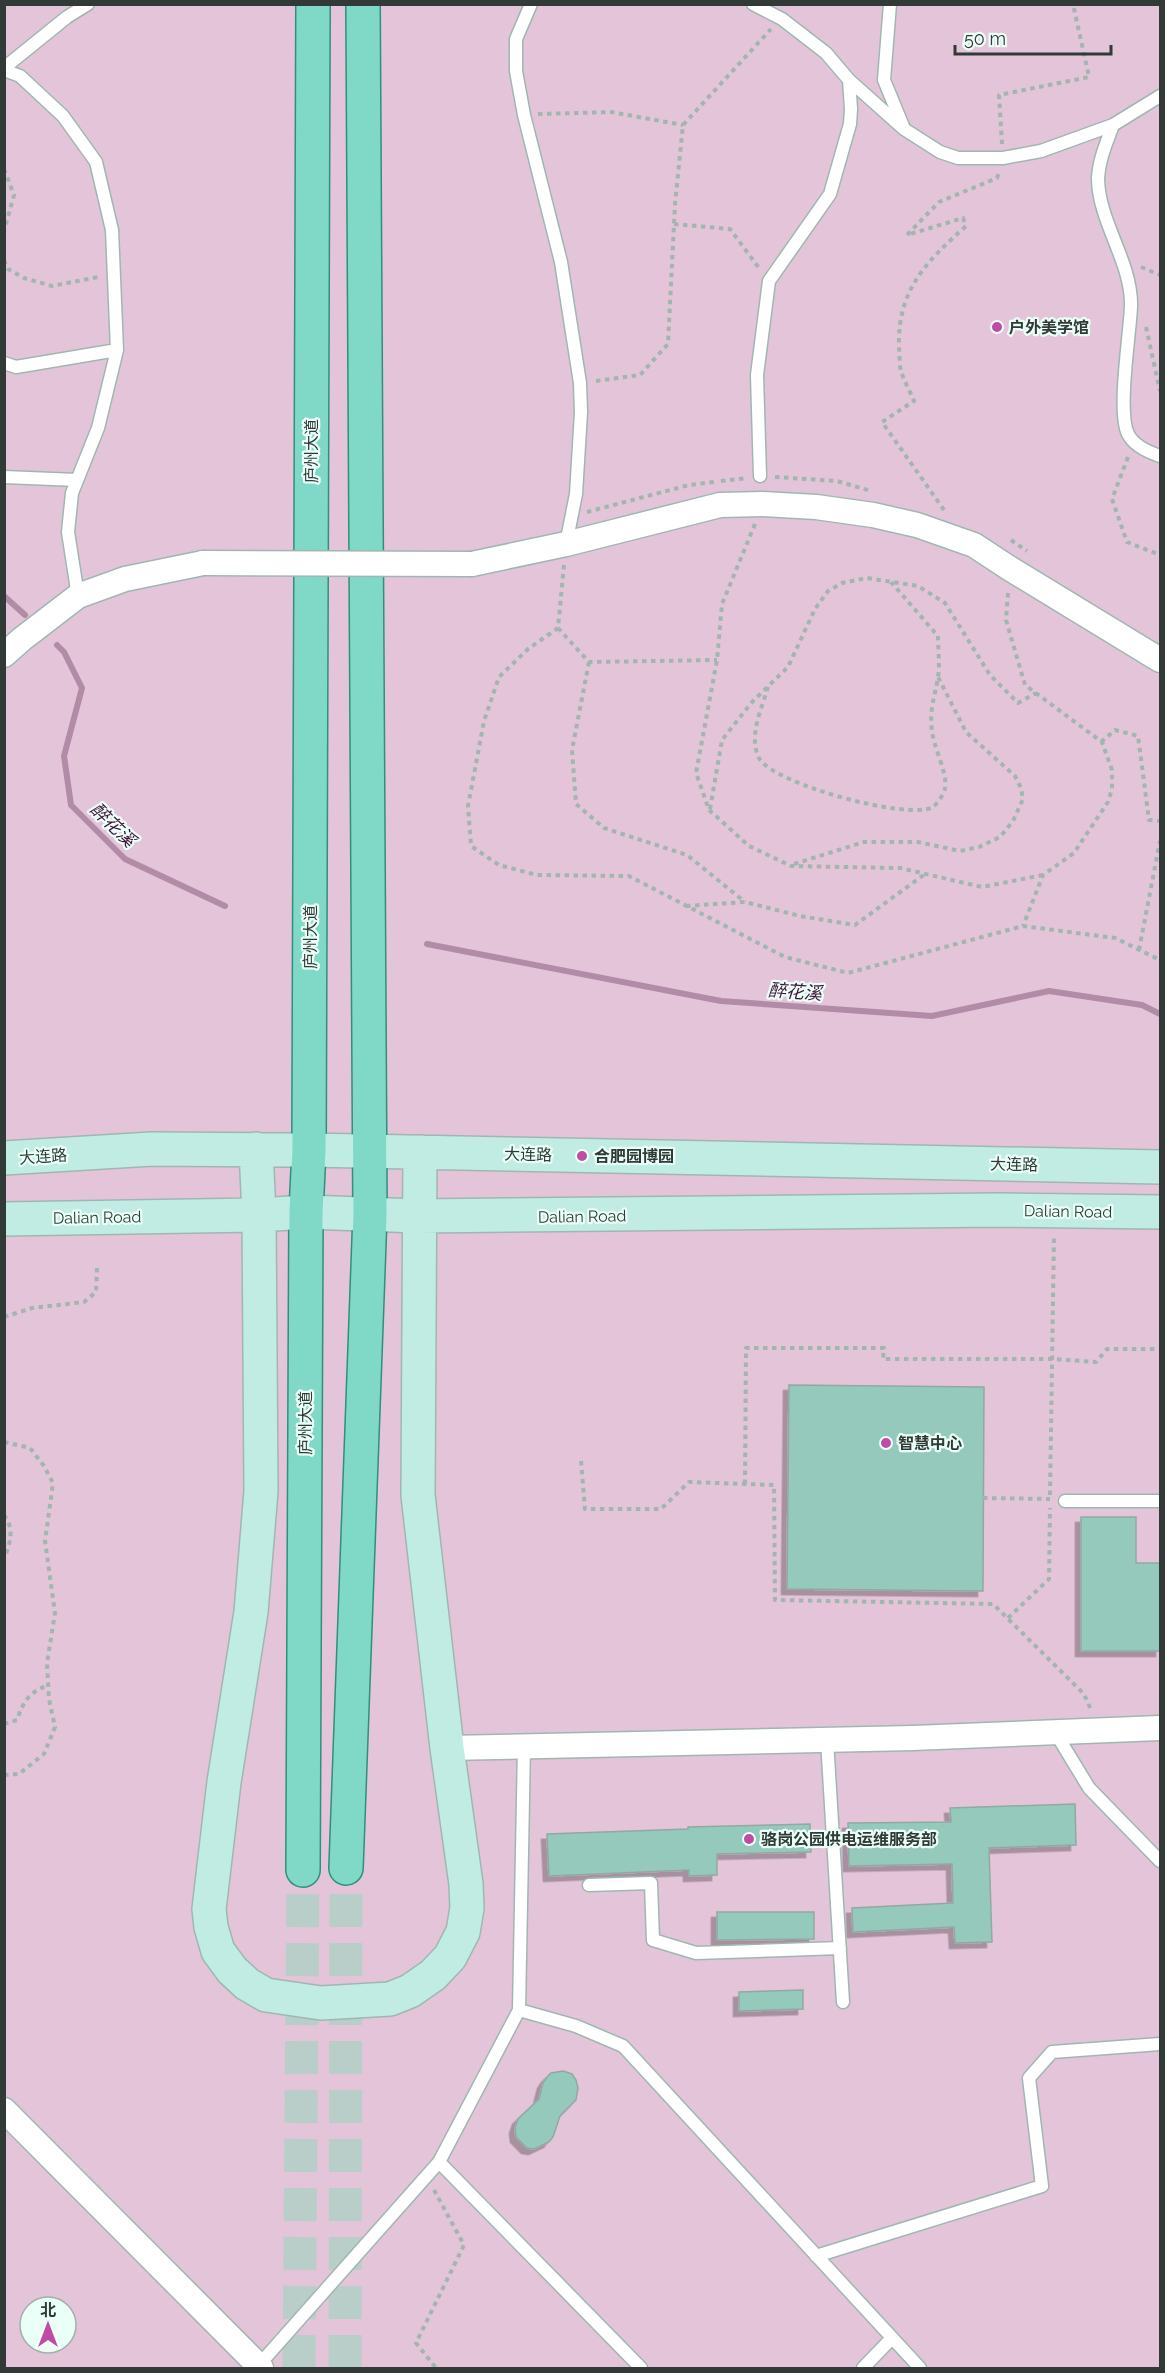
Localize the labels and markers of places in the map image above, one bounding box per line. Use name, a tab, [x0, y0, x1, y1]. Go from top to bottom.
place label: 户外美学馆	[1009, 318, 1089, 337]
marker: 户外美学馆	[990, 320, 1004, 334]
place label: 合肥园博园	[594, 1147, 674, 1166]
marker: 合肥园博园	[575, 1149, 589, 1163]
place label: 智慧中心	[898, 1434, 962, 1453]
marker: 智慧中心	[879, 1436, 893, 1450]
place label: 骆岗公园供电运维服务部	[761, 1830, 937, 1849]
marker: 骆岗公园供电运维服务部	[742, 1832, 756, 1846]

